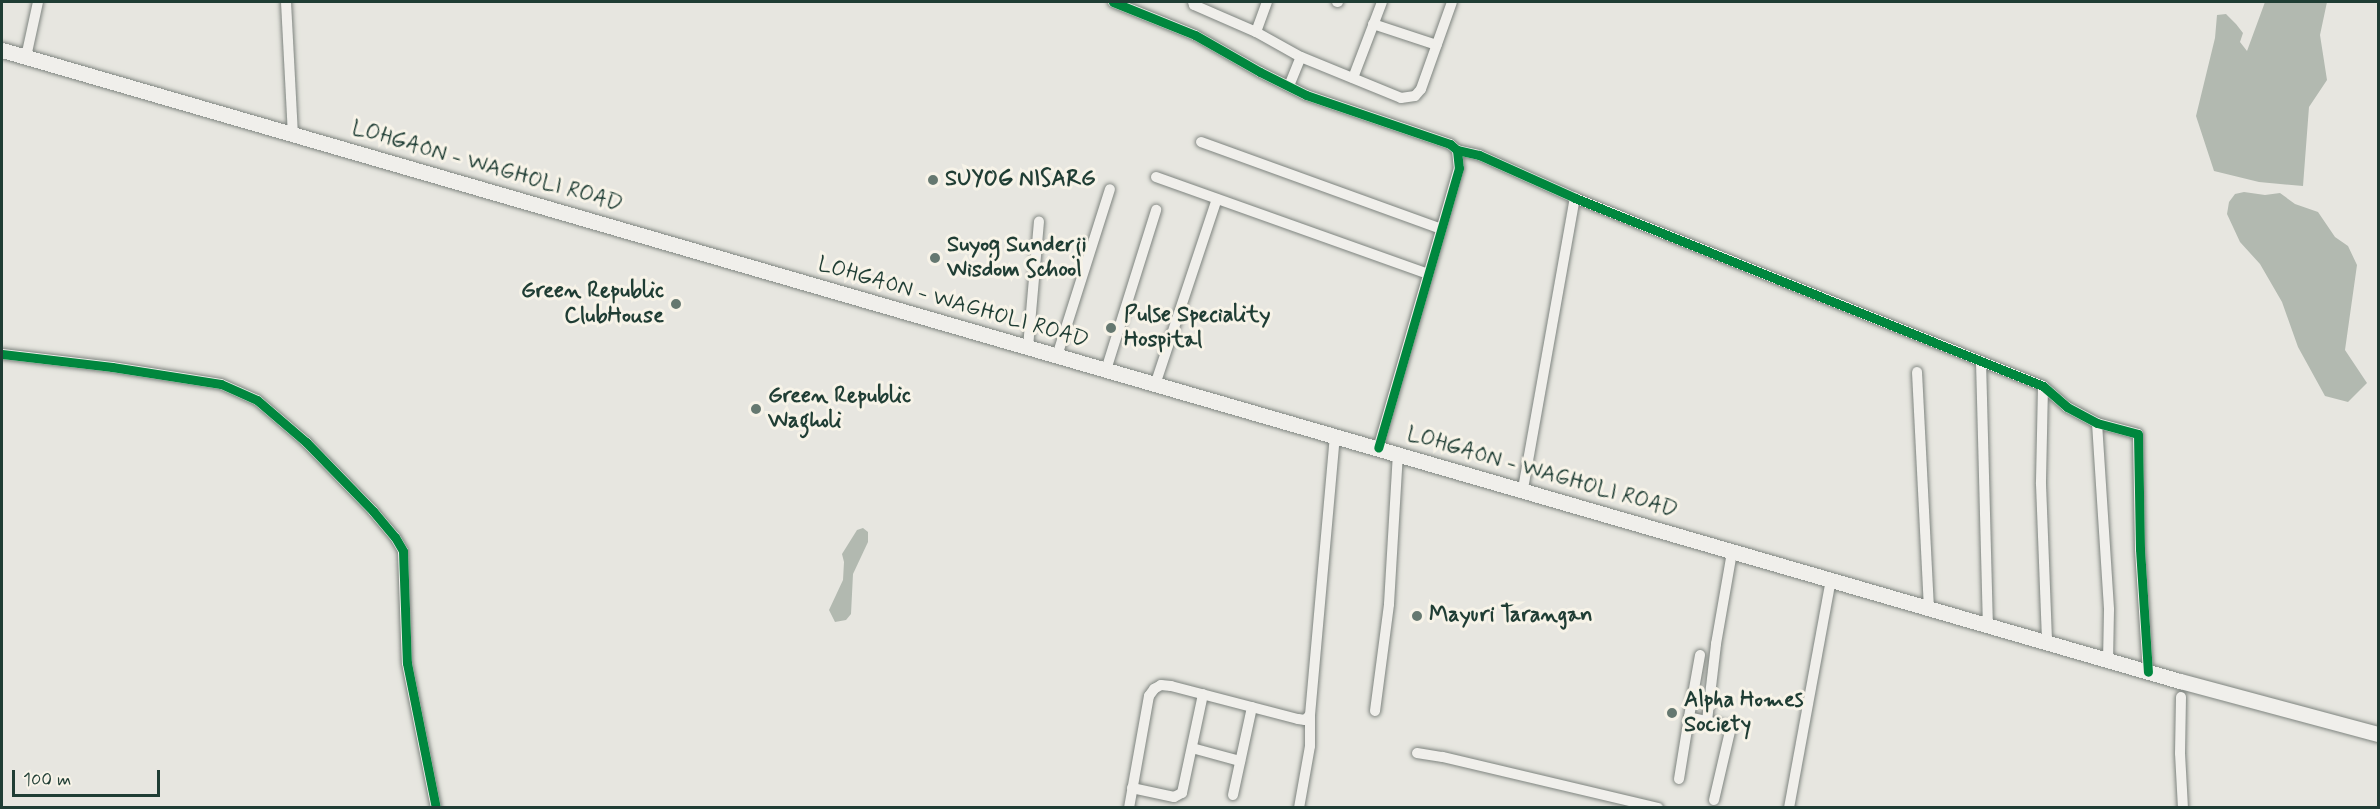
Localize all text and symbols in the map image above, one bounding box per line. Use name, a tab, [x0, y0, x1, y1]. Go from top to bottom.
street label: LOHGAON - WAGHOLI ROAD	[349, 116, 625, 218]
place label: SUYOG NISARG	[945, 167, 1100, 193]
marker: SUYOG NISARG	[926, 173, 940, 187]
place label: Suyog Sunderji Wisdom School	[947, 232, 1084, 284]
marker: Suyog Sunderji Wisdom School	[928, 251, 942, 265]
street label: LOHGAON - WAGHOLI ROAD	[815, 252, 1091, 354]
place label: Green Republic ClubHouse	[523, 278, 664, 330]
marker: Green Republic ClubHouse	[669, 297, 683, 311]
place label: Pulse Speciality Hospital	[1124, 302, 1274, 354]
marker: Pulse Speciality Hospital	[1102, 319, 1120, 337]
place label: Green Republic Wagholi	[768, 383, 909, 434]
marker: Green Republic Wagholi	[749, 402, 763, 416]
street label: LOHGAON - WAGHOLI ROAD	[1404, 422, 1680, 524]
place label: Mayuri Tarangan	[1429, 603, 1593, 629]
marker: Mayuri Tarangan	[1410, 609, 1424, 623]
place label: Alpha Homes Society	[1684, 687, 1803, 738]
marker: Alpha Homes Society	[1665, 706, 1679, 720]
scale bar	[15, 758, 164, 796]
text: 100 m	[23, 768, 71, 792]

